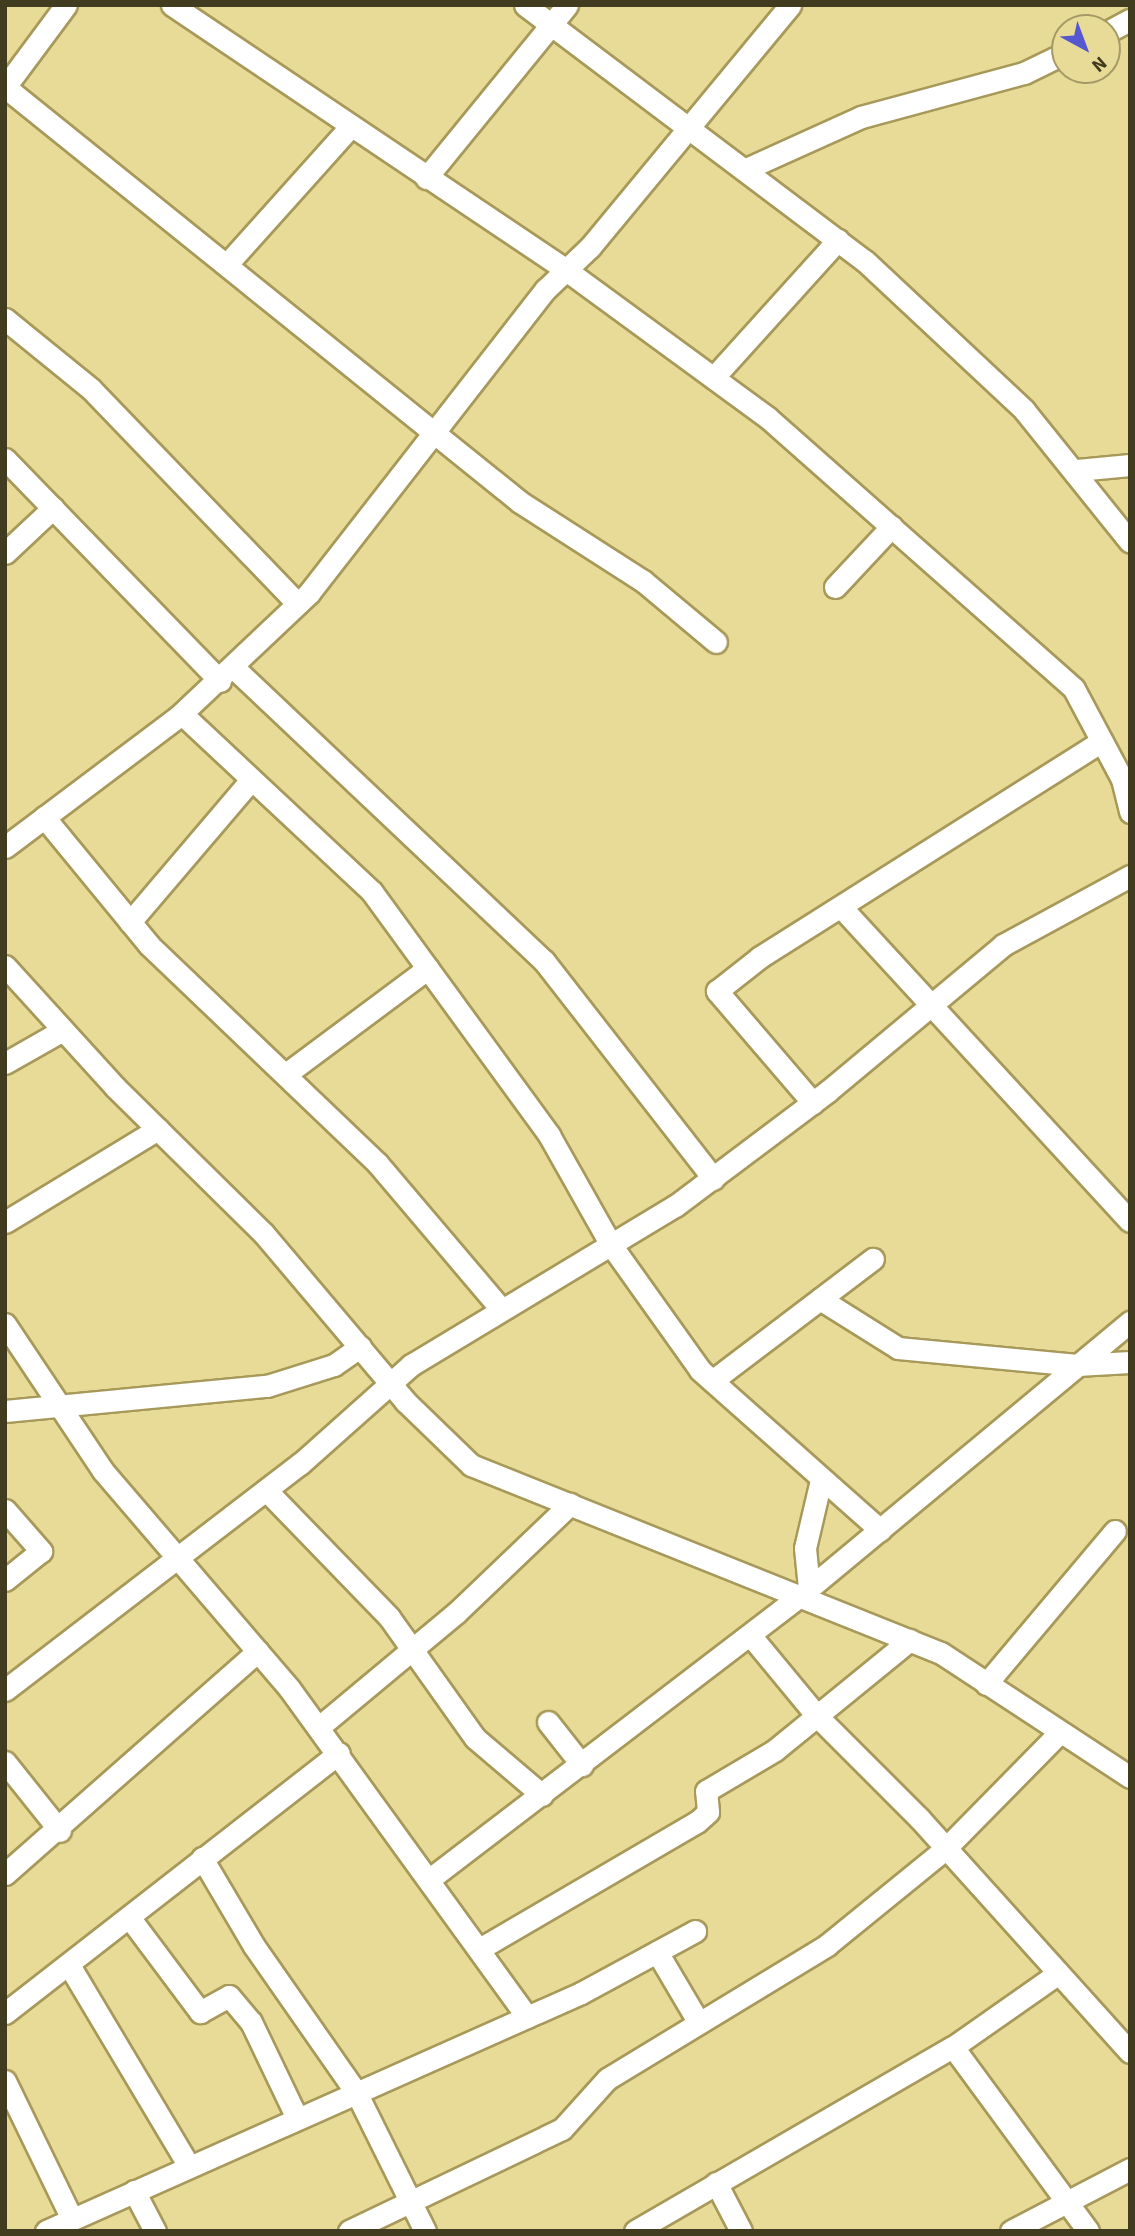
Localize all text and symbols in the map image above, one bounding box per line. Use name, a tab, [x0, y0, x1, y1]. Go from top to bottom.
north arrow	[1051, 14, 1121, 84]
text: N	[1085, 49, 1112, 78]

